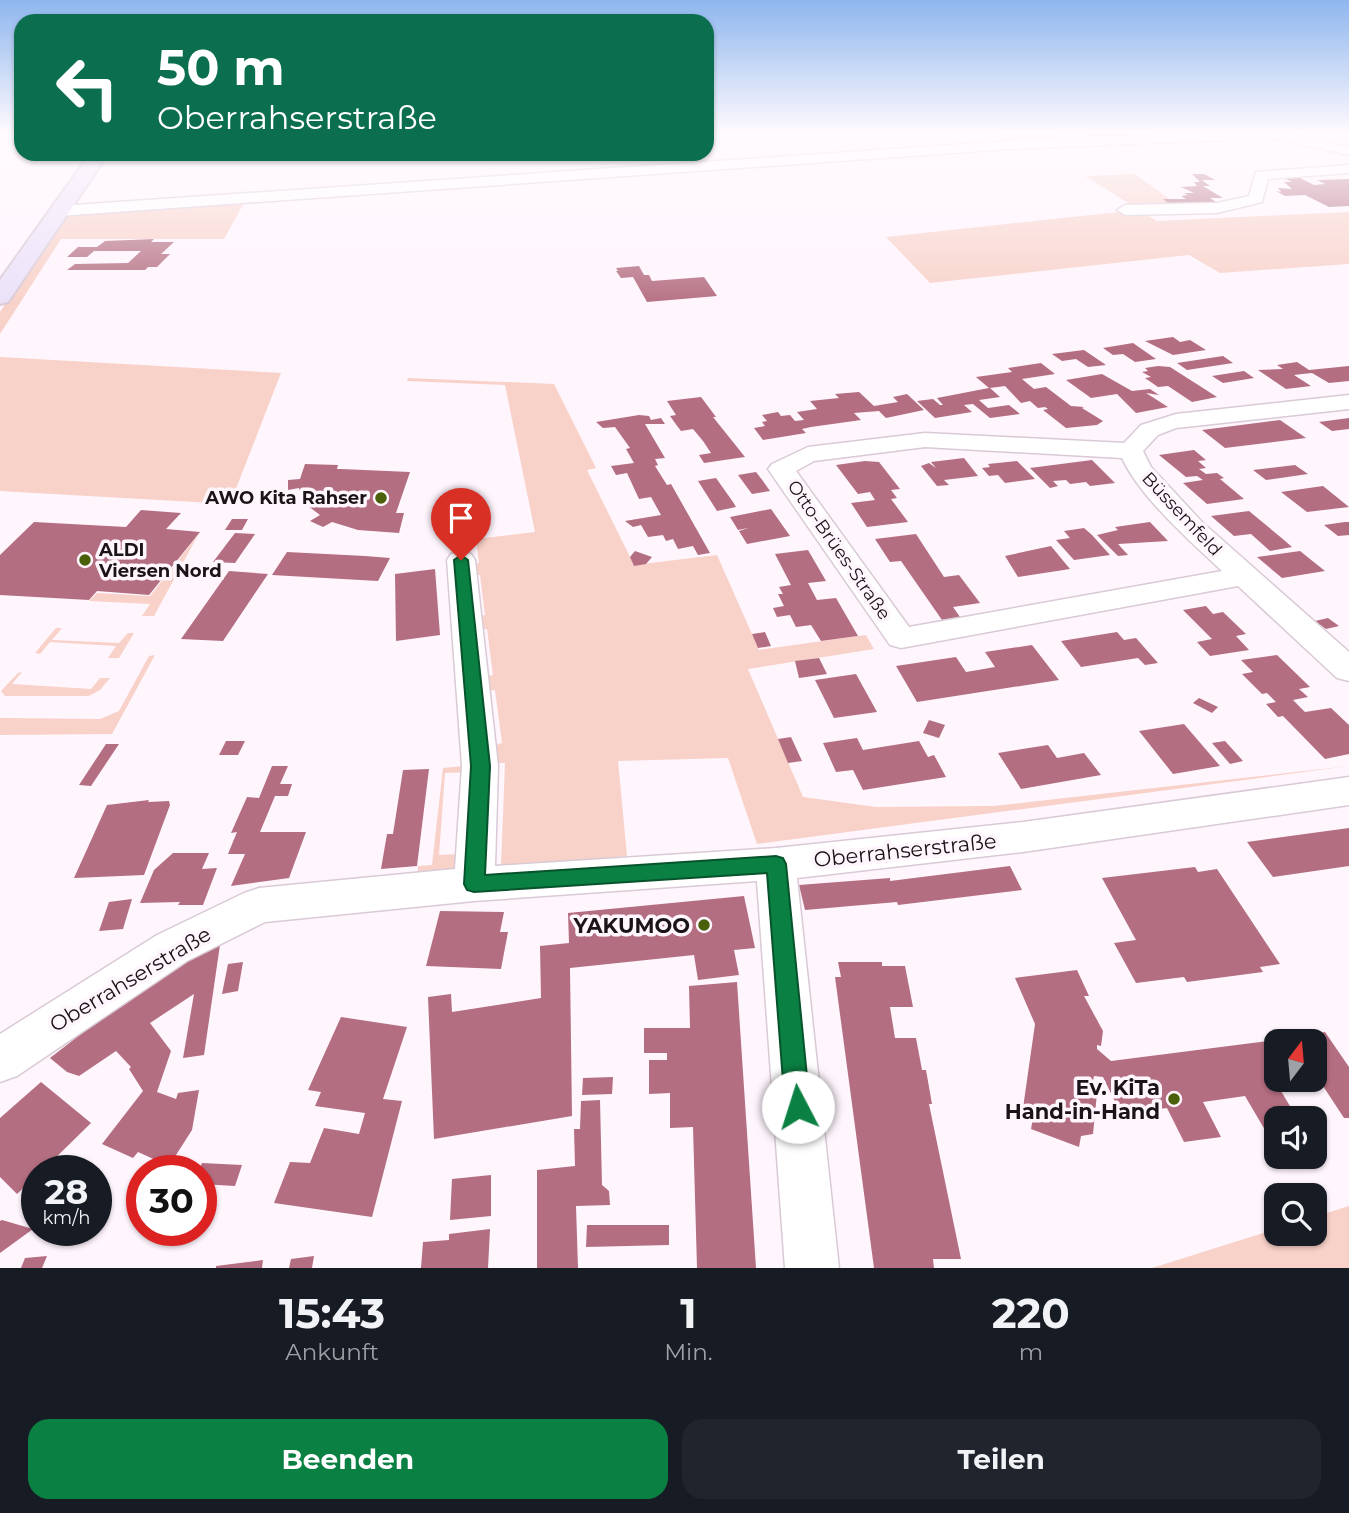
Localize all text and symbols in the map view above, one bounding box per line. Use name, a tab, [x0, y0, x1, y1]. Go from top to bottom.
text: 50 m	[157, 38, 285, 97]
icon: left	[42, 42, 133, 133]
text: Oberrahserstraße	[157, 98, 437, 137]
street label: Büssemfeld	[1137, 467, 1227, 561]
street label: Otto-Brües-Straße	[783, 476, 895, 624]
place label: AWO Kita Rahser	[204, 487, 367, 509]
pin	[431, 488, 491, 560]
marker: AWO Kita Rahser	[373, 490, 389, 506]
icon: arrive	[442, 499, 480, 537]
place label: ALDI Viersen Nord	[98, 539, 222, 582]
marker: ALDI Viersen Nord	[77, 552, 93, 568]
street label: Oberrahserstraße	[812, 828, 998, 872]
place label: YAKUMOO	[572, 913, 690, 938]
marker: YAKUMOO	[696, 917, 712, 933]
street label: Oberrahserstraße	[45, 921, 215, 1037]
north arrow	[1264, 1029, 1326, 1092]
map controls	[1264, 1029, 1327, 1246]
position arrow	[761, 1070, 835, 1144]
place label: Ev. KiTa Hand-in-Hand	[1005, 1075, 1160, 1124]
marker: Ev. KiTa Hand-in-Hand	[1166, 1091, 1182, 1107]
button: sound	[1264, 1106, 1327, 1169]
speed limit sign: 30	[126, 1155, 217, 1246]
text: 28	[45, 1170, 88, 1213]
button: search	[1264, 1183, 1327, 1246]
text: km/h	[42, 1207, 91, 1229]
text: 15:43	[279, 1287, 385, 1339]
text: 1	[680, 1287, 697, 1339]
text: 220	[992, 1287, 1070, 1339]
text: Ankunft	[285, 1338, 379, 1366]
text: Min.	[664, 1338, 713, 1366]
text: m	[1019, 1338, 1043, 1366]
button: Beenden	[28, 1419, 668, 1499]
button: Teilen	[682, 1419, 1321, 1499]

